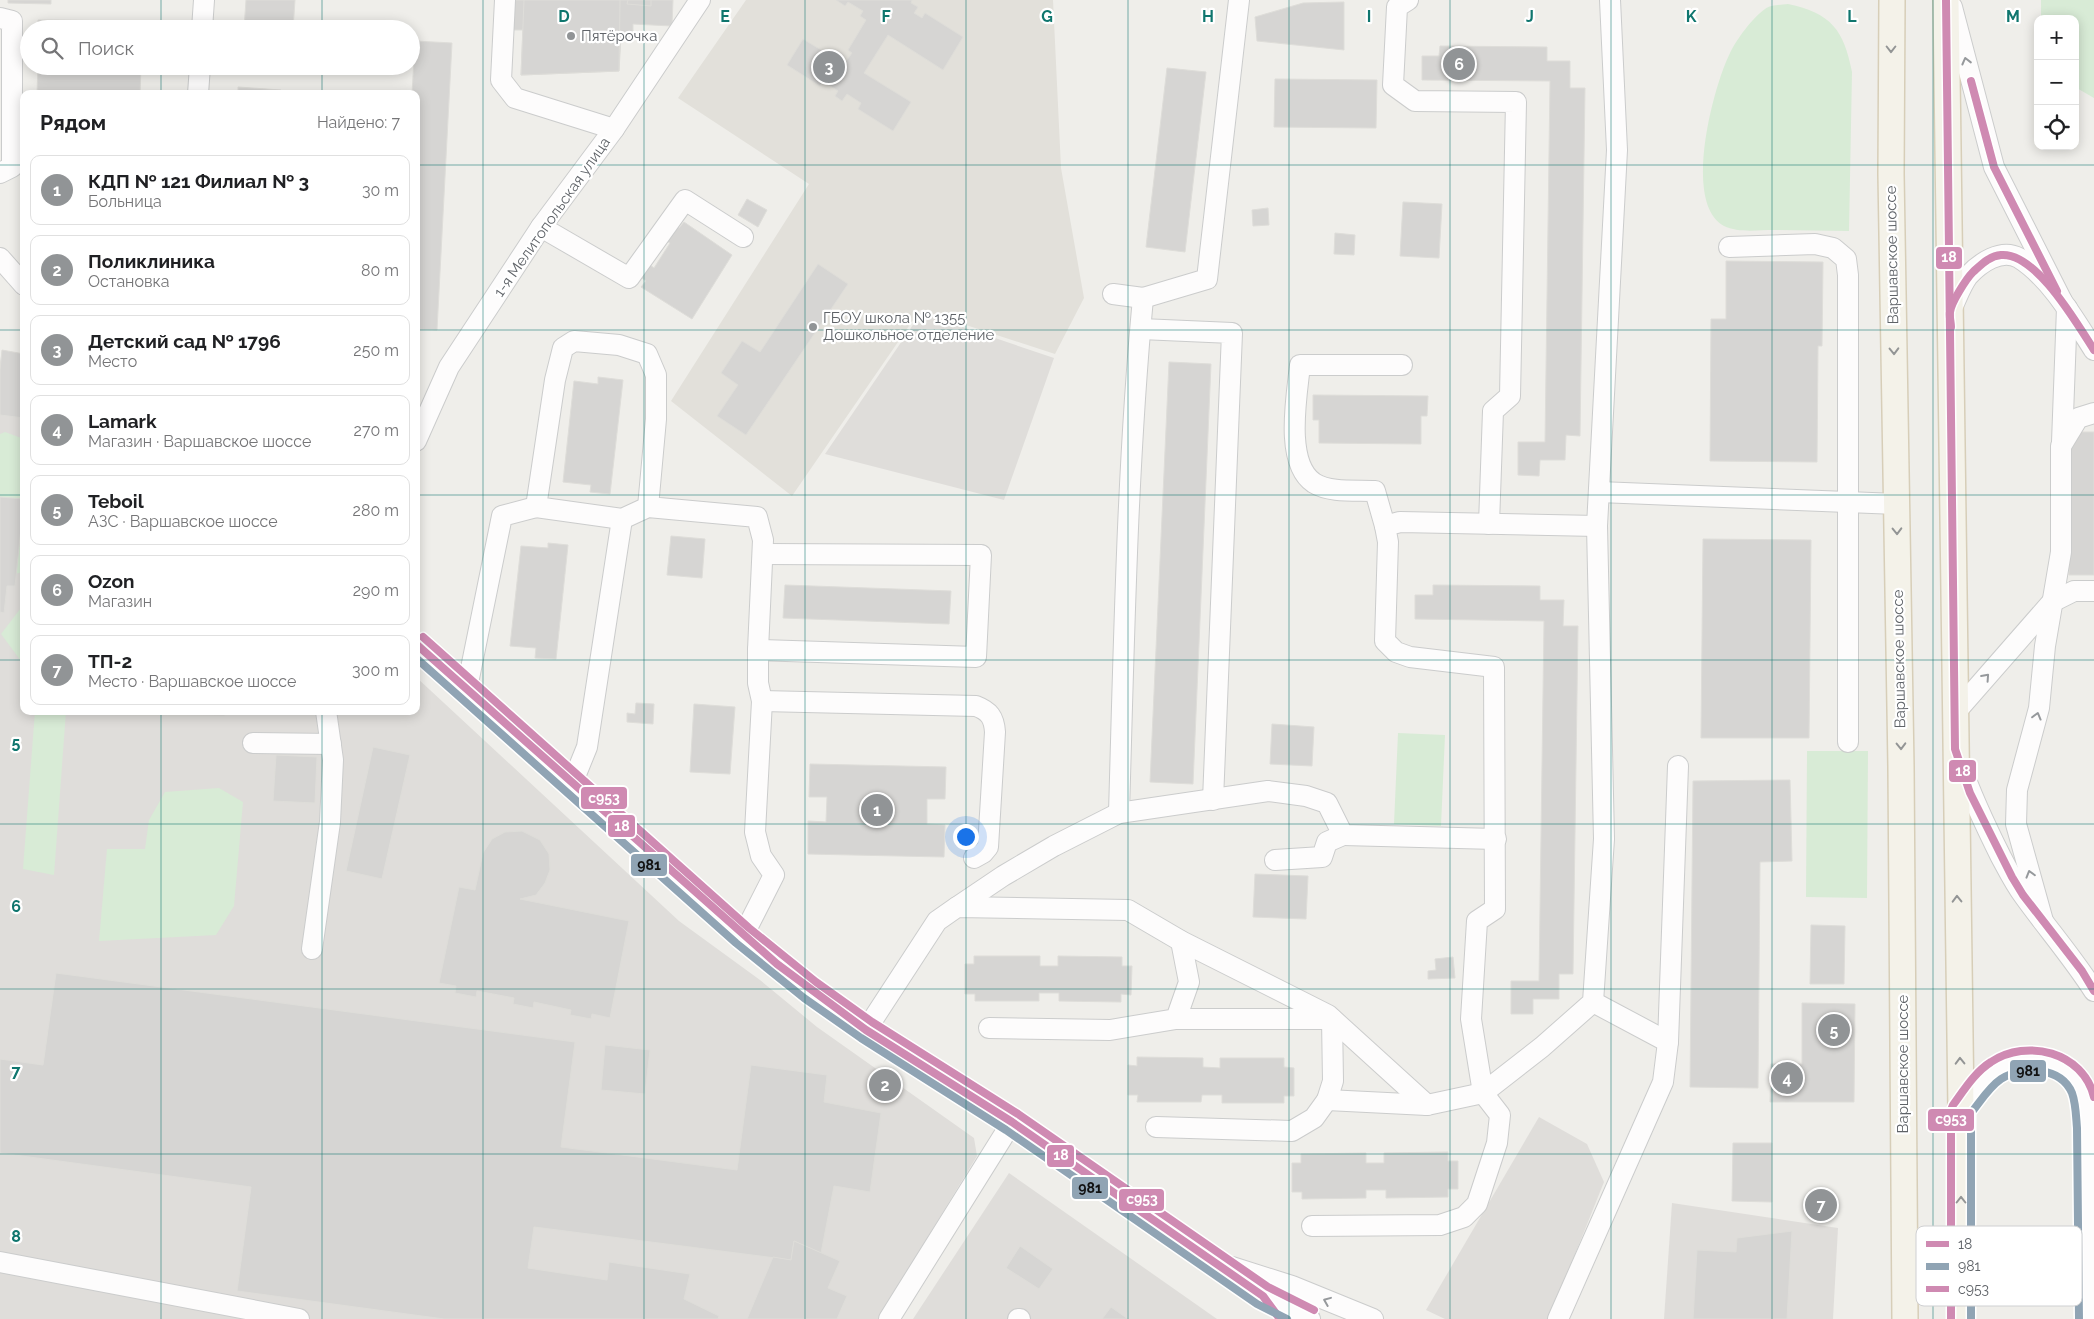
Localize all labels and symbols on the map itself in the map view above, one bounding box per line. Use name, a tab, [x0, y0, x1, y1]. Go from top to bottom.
text: D	[558, 7, 570, 26]
text: E	[720, 7, 730, 26]
text: F	[881, 7, 891, 26]
text: G	[1041, 7, 1053, 26]
text: H	[1202, 7, 1214, 26]
text: I	[1367, 7, 1371, 26]
text: J	[1526, 7, 1534, 26]
text: K	[1686, 7, 1697, 26]
text: L	[1847, 7, 1857, 26]
text: M	[2006, 7, 2020, 26]
place label: Пятёрочка	[581, 27, 657, 45]
marker: Пятёрочка	[565, 30, 577, 42]
pin: 6	[1443, 45, 1475, 83]
one-way arrow	[1886, 45, 1896, 53]
pin: 3	[813, 48, 845, 86]
one-way arrow	[1961, 57, 1972, 66]
street label: 1-я Мелитопольская улица	[490, 134, 614, 300]
street label: Варшавское шоссе	[1882, 185, 1902, 325]
line badge: 18	[1935, 246, 1963, 270]
text: 18	[1941, 249, 1957, 265]
place label: ГБОУ школа № 1355 Дошкольное отделение	[823, 309, 994, 344]
marker: ГБОУ школа № 1355 Дошкольное отделение	[807, 321, 819, 333]
one-way arrow	[1889, 348, 1899, 355]
one-way arrow	[1892, 528, 1902, 535]
street label: Варшавское шоссе	[1889, 589, 1909, 729]
one-way arrow	[1980, 673, 1989, 682]
one-way arrow	[2031, 712, 2041, 720]
text: 5	[12, 733, 21, 752]
one-way arrow	[1896, 742, 1906, 750]
line badge: 18	[1948, 759, 1977, 783]
text: 18	[1955, 763, 1971, 779]
line badge: с953	[580, 786, 628, 810]
text: с953	[588, 790, 620, 806]
pin: 1	[861, 791, 893, 829]
line badge: 18	[607, 814, 636, 838]
text: 18	[614, 818, 630, 834]
your location	[953, 824, 979, 850]
line badge: 981	[630, 853, 668, 877]
text: 981	[637, 857, 661, 873]
one-way arrow	[2025, 870, 2035, 878]
one-way arrow	[1952, 894, 1963, 902]
text: 6	[11, 897, 21, 916]
street label: Варшавское шоссе	[1894, 994, 1912, 1133]
pin: 5	[1818, 1011, 1850, 1049]
one-way arrow	[1955, 1057, 1965, 1064]
pin: 4	[1771, 1059, 1803, 1097]
line badge: 981	[2009, 1059, 2047, 1083]
text: 7	[12, 1062, 21, 1081]
text: 981	[2016, 1063, 2040, 1079]
pin: 2	[869, 1066, 901, 1104]
line badge: с953	[1927, 1108, 1975, 1132]
text: с953	[1935, 1111, 1967, 1127]
line badge: 18	[1046, 1144, 1075, 1168]
text: 18	[1053, 1147, 1069, 1163]
line badge: 981	[1071, 1176, 1109, 1200]
text: 981	[1078, 1180, 1102, 1196]
pin: 7	[1805, 1186, 1837, 1224]
line badge: с953	[1118, 1188, 1165, 1212]
text: с953	[1126, 1191, 1158, 1207]
one-way arrow	[1956, 1196, 1966, 1204]
legend	[1916, 1226, 2082, 1306]
text: 8	[11, 1227, 21, 1246]
text: 18	[1958, 1236, 1972, 1252]
text: 981	[1958, 1258, 1981, 1274]
text: с953	[1958, 1281, 1989, 1297]
one-way arrow	[1324, 1296, 1332, 1306]

